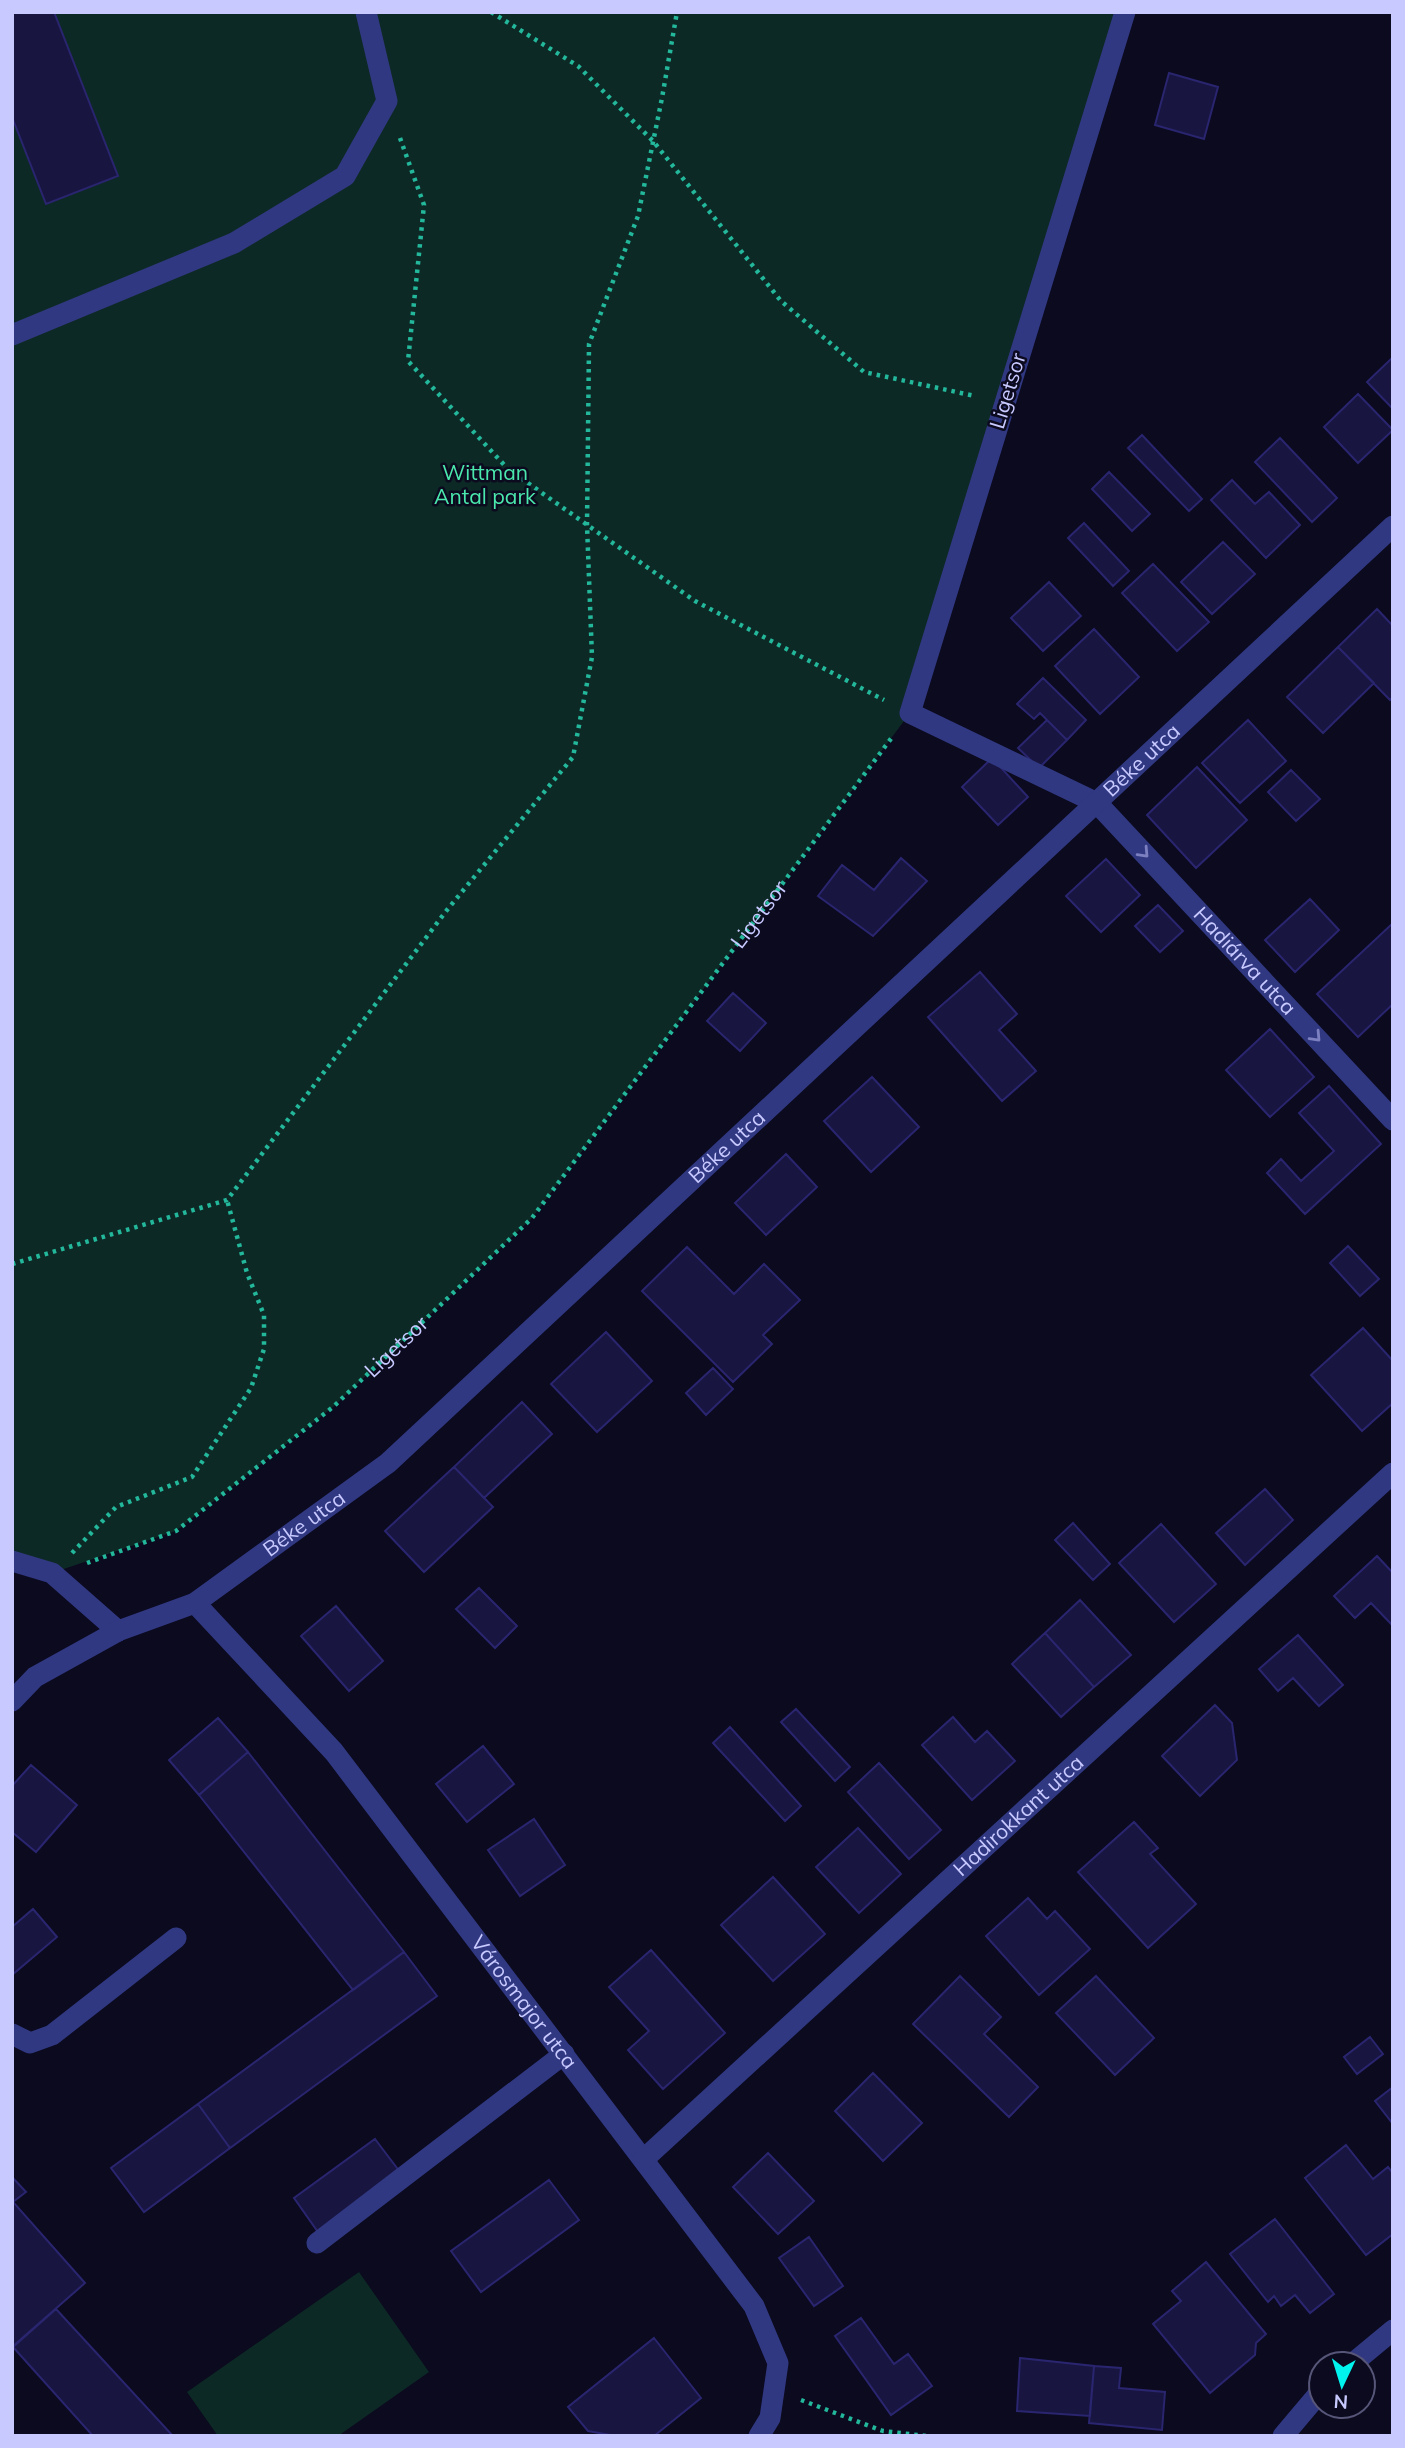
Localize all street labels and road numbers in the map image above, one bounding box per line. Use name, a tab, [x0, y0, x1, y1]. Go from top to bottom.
street label: Ligetsor	[983, 349, 1031, 432]
street label: Béke utca	[1097, 717, 1185, 802]
street label: Ligetsor	[725, 875, 792, 953]
street label: Hadiárva utca	[1189, 901, 1302, 1020]
street label: Béke utca	[683, 1104, 770, 1188]
street label: Ligetsor	[358, 1310, 433, 1382]
street label: Béke utca	[257, 1484, 350, 1562]
street label: Hadirokkant utca	[947, 1749, 1088, 1881]
street label: Városmajor utca	[466, 1930, 584, 2074]

